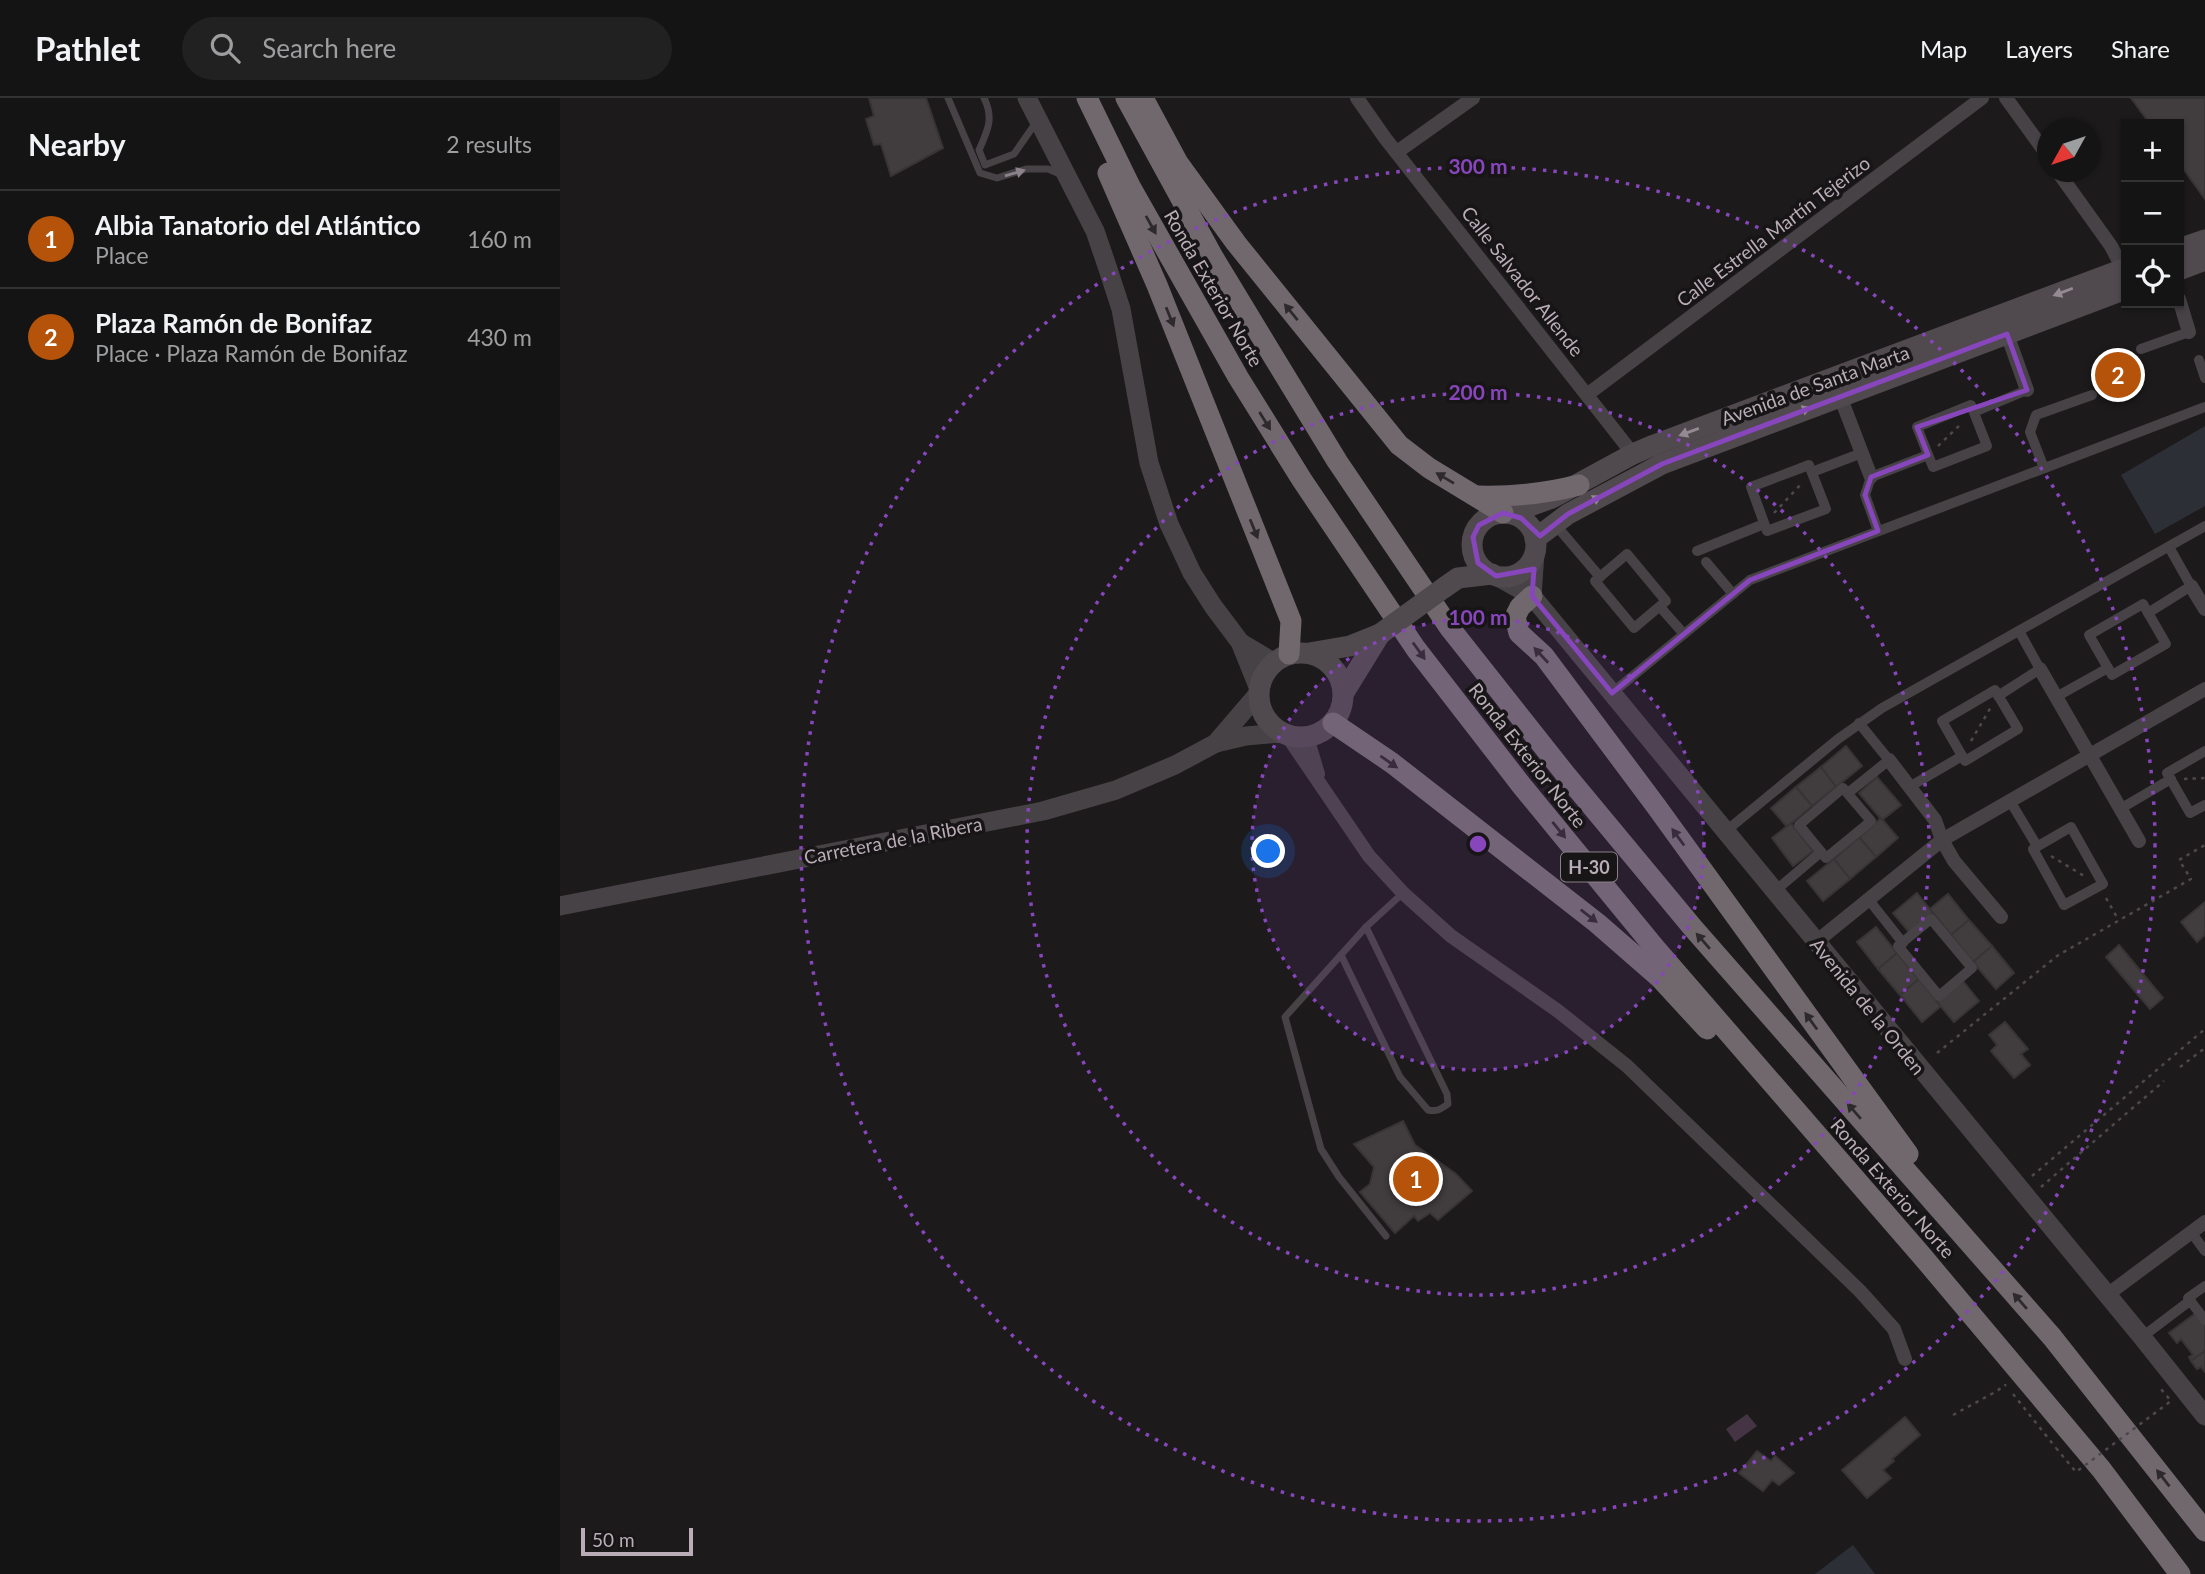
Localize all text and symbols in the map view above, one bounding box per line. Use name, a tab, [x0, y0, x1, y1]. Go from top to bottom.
search box	[182, 17, 672, 80]
text: Pathlet	[35, 28, 140, 68]
icon: search	[206, 29, 244, 67]
text: Search here	[262, 32, 396, 64]
text: Map	[1920, 34, 1967, 63]
text: Layers	[2005, 34, 2073, 63]
text: Share	[2111, 34, 2170, 63]
north arrow	[2037, 119, 2100, 182]
map controls	[2121, 119, 2184, 308]
button: +	[2121, 119, 2184, 182]
text: Nearby	[28, 126, 126, 162]
text: 2 results	[446, 130, 532, 158]
street label: Calle Estrella Martín Tejerizo	[1672, 151, 1874, 311]
text: 300 m	[1448, 153, 1508, 178]
one-way arrow	[1004, 167, 1025, 177]
button: −	[2121, 182, 2184, 245]
street label: Calle Salvador Allende	[1457, 201, 1589, 361]
street label: Ronda Exterior Norte	[1160, 206, 1268, 370]
text: Albia Tanatorio del Atlántico	[95, 209, 421, 241]
one-way arrow	[1145, 215, 1157, 234]
text: 1	[44, 225, 58, 253]
text: 160 m	[467, 225, 532, 253]
text: Place	[95, 241, 149, 269]
button: locate	[2121, 245, 2184, 308]
one-way arrow	[2052, 287, 2073, 298]
one-way arrow	[1284, 303, 1299, 320]
text: Plaza Ramón de Bonifaz	[95, 307, 372, 339]
one-way arrow	[1165, 307, 1176, 328]
text: 2	[44, 323, 58, 351]
text: 430 m	[467, 323, 532, 351]
text: Place · Plaza Ramón de Bonifaz	[95, 339, 408, 367]
street label: Avenida de Santa Marta	[1718, 340, 1912, 430]
pin: 2	[2095, 349, 2141, 401]
text: 200 m	[1448, 379, 1508, 404]
one-way arrow	[1790, 406, 1811, 417]
one-way arrow	[1259, 412, 1272, 431]
one-way arrow	[1678, 427, 1699, 438]
one-way arrow	[1435, 471, 1454, 484]
one-way arrow	[1582, 495, 1601, 507]
one-way arrow	[1249, 518, 1260, 539]
text: 100 m	[1448, 604, 1508, 629]
one-way arrow	[1411, 642, 1425, 660]
one-way arrow	[1534, 647, 1550, 664]
street label: Ronda Exterior Norte	[1464, 678, 1592, 832]
one-way arrow	[1380, 755, 1398, 769]
street label: Carretera de la Ribera	[802, 811, 984, 869]
one-way arrow	[1551, 822, 1566, 839]
one-way arrow	[1671, 828, 1685, 846]
centre of rings	[1466, 832, 1490, 856]
your location	[1251, 834, 1285, 868]
road number: H-30	[1561, 852, 1617, 882]
one-way arrow	[1579, 908, 1597, 923]
one-way arrow	[1696, 932, 1712, 949]
street label: Avenida de la Orden	[1806, 933, 1930, 1079]
one-way arrow	[1805, 1012, 1819, 1030]
one-way arrow	[1846, 1102, 1862, 1120]
street label: Ronda Exterior Norte	[1826, 1114, 1960, 1262]
pin: 1	[1393, 1153, 1439, 1205]
one-way arrow	[2013, 1292, 2028, 1309]
one-way arrow	[2155, 1469, 2170, 1487]
scale bar	[581, 1525, 693, 1557]
text: 50 m	[592, 1528, 635, 1551]

